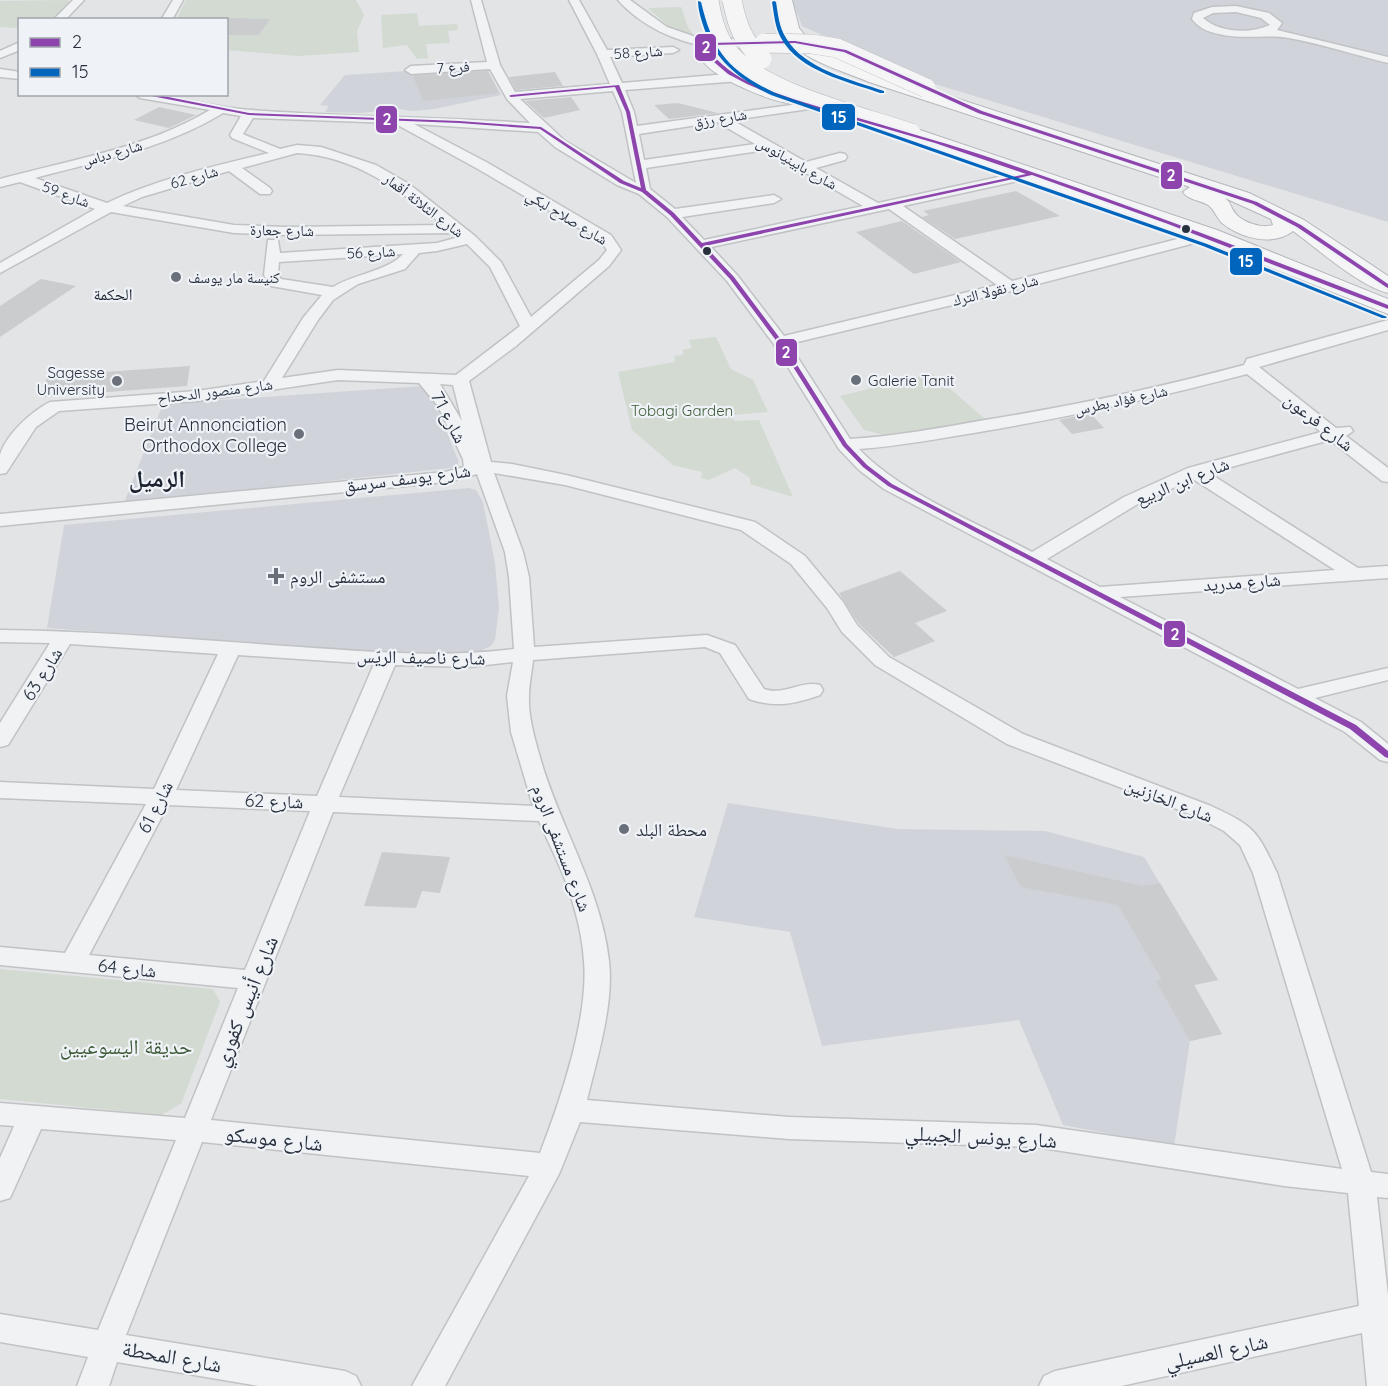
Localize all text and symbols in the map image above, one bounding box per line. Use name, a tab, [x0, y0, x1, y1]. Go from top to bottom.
legend	[18, 18, 228, 96]
text: 2	[72, 30, 82, 53]
line badge: 2	[694, 33, 717, 62]
text: 2	[701, 37, 711, 57]
street label: شارع 58	[613, 41, 663, 64]
street label: فرع 7	[436, 56, 470, 79]
text: 15	[72, 60, 88, 83]
line badge: 15	[821, 103, 856, 131]
street label: شارع رزق	[692, 104, 748, 133]
line badge: 2	[375, 105, 398, 134]
text: 15	[831, 107, 847, 127]
text: 2	[382, 109, 392, 129]
street label: شارع بابينيانوس	[753, 132, 841, 195]
street label: شارع دباس	[80, 135, 145, 172]
street label: شارع 62	[168, 161, 221, 194]
line badge: 2	[1160, 161, 1183, 190]
text: 2	[1166, 165, 1176, 185]
street label: شارع الثلاثة أقمار	[379, 168, 468, 242]
street label: شارع 59	[39, 177, 92, 212]
street label: شارع صلاح لبكي	[521, 185, 611, 251]
street label: شارع جعارة	[250, 220, 314, 241]
unlabelled marker	[1180, 223, 1192, 235]
street label: شارع 56	[346, 241, 396, 264]
unlabelled marker	[701, 245, 713, 257]
line badge: 15	[1229, 247, 1263, 276]
text: 15	[1238, 251, 1254, 271]
place label: كنيسة مار يوسف	[188, 268, 280, 287]
marker: كنيسة مار يوسف	[169, 270, 183, 284]
street label: شارع نقولا الترك	[950, 270, 1040, 311]
district label: الحكمة	[93, 284, 133, 304]
line badge: 2	[775, 338, 798, 367]
text: 2	[781, 342, 791, 362]
place label: Sagesse University	[36, 363, 105, 399]
place label: Galerie Tanit	[868, 371, 955, 390]
marker: Galerie Tanit	[849, 373, 863, 387]
marker: Sagesse University	[110, 374, 124, 388]
street label: شارع منصور الدحداح	[156, 374, 274, 408]
street label: شارع فؤاد بطرس	[1073, 381, 1170, 420]
street label: شارع 71	[426, 387, 472, 447]
street label: شارع فرعون	[1280, 388, 1358, 456]
park label: Tobagi Garden	[631, 401, 733, 420]
place label: Beirut Annonciation Orthodox College	[124, 413, 287, 457]
marker: Beirut Annonciation Orthodox College	[292, 427, 306, 441]
street label: شارع ابن الربيع	[1132, 452, 1233, 511]
street label: شارع يوسف سرسق	[342, 459, 472, 497]
district label: الرميل	[129, 463, 185, 493]
place label: مستشفى الروم	[290, 565, 385, 589]
marker: مستشفى الروم	[267, 567, 285, 585]
street label: شارع مدريد	[1203, 568, 1281, 596]
line badge: 2	[1163, 620, 1186, 648]
text: 2	[1170, 624, 1180, 644]
street label: شارع 63	[17, 643, 67, 705]
street label: شارع ناصيف الريّس	[356, 644, 486, 670]
street label: شارع الخازنين	[1122, 773, 1216, 827]
street label: شارع 61	[132, 777, 178, 837]
street label: شارع مستشفى الروم	[526, 781, 597, 915]
street label: شارع 62	[244, 788, 304, 814]
place label: محطة البلد	[636, 818, 707, 841]
marker: محطة البلد	[617, 822, 631, 836]
street label: شارع أنيس كفوري	[207, 932, 287, 1072]
street label: شارع 64	[97, 954, 157, 982]
park label: حديقة اليسوعيين	[60, 1033, 192, 1060]
street label: شارع يونس الجبيلي	[904, 1119, 1058, 1157]
street label: شارع موسكو	[224, 1120, 324, 1157]
street label: شارع العسيلي	[1162, 1327, 1271, 1379]
street label: شارع المحطة	[120, 1334, 224, 1379]

